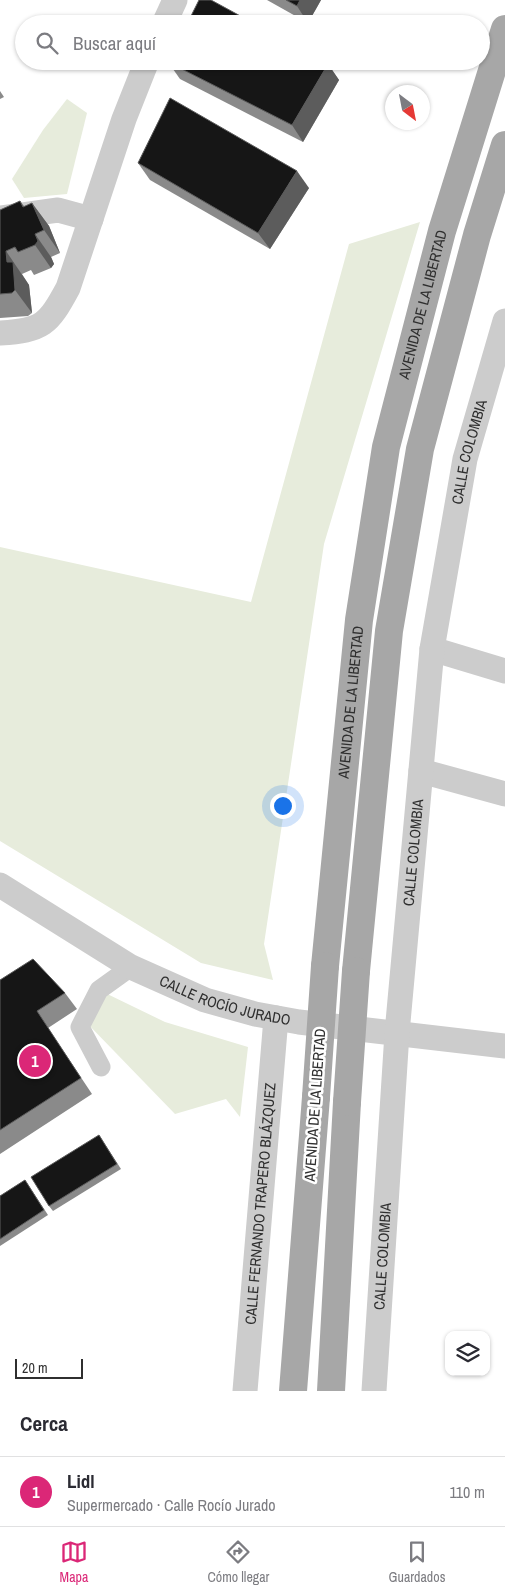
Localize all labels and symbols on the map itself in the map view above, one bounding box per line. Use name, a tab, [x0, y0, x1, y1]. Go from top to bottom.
north arrow	[385, 85, 430, 130]
street label: AVENIDA DE LA LIBERTAD	[393, 227, 452, 382]
street label: CALLE COLOMBIA	[446, 396, 492, 506]
street label: AVENIDA DE LA LIBERTAD	[332, 625, 368, 781]
your location	[270, 793, 296, 819]
street label: CALLE COLOMBIA	[398, 797, 428, 907]
street label: CALLE ROCÍO JURADO	[156, 970, 292, 1030]
street label: AVENIDA DE LA LIBERTAD	[299, 1028, 330, 1183]
pin: 1	[19, 1042, 51, 1080]
street label: CALLE FERNANDO TRAPERO BLÁZQUEZ	[240, 1081, 281, 1325]
street label: CALLE COLOMBIA	[368, 1201, 396, 1311]
scale bar	[15, 1356, 82, 1379]

